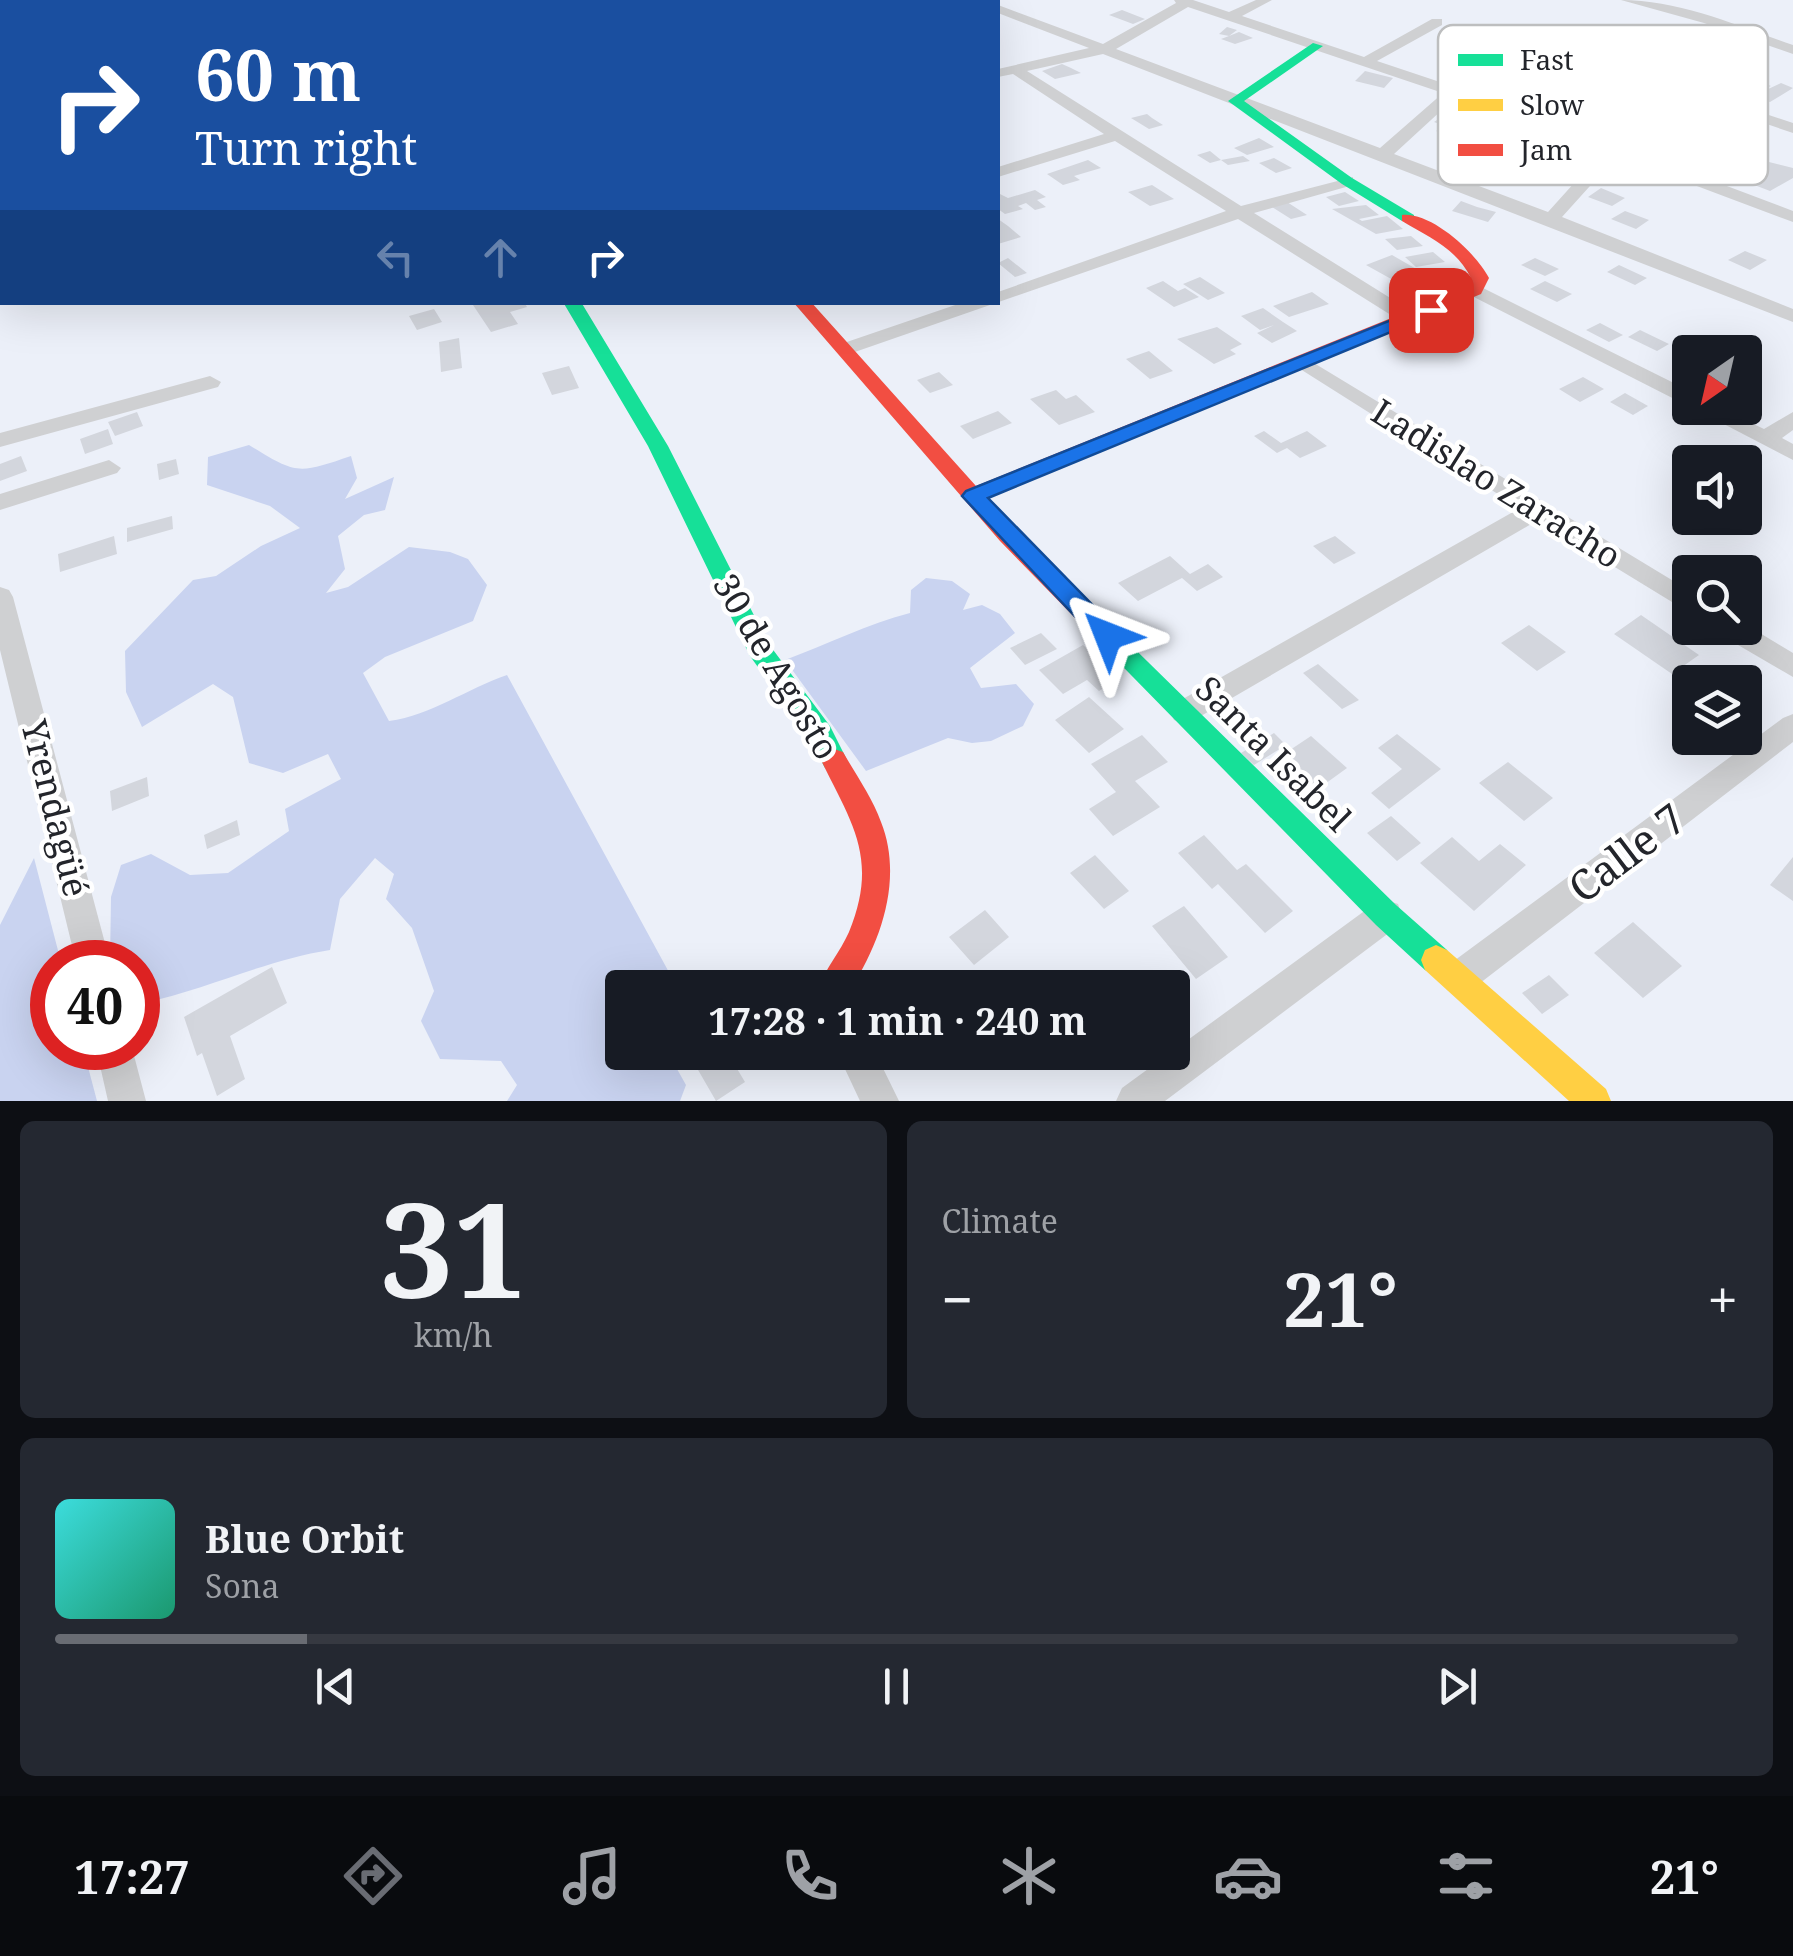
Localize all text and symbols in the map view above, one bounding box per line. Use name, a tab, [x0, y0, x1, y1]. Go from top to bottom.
legend	[1438, 25, 1768, 185]
text: 60 m	[195, 26, 361, 122]
icon: right	[30, 40, 160, 170]
text: Fast	[1520, 40, 1574, 78]
text: Slow	[1520, 85, 1585, 123]
text: Turn right	[195, 117, 417, 178]
text: Jam	[1519, 130, 1572, 168]
icon: left	[368, 230, 423, 285]
icon: ahead	[473, 230, 528, 285]
icon: right	[578, 230, 633, 285]
pin	[1389, 268, 1474, 353]
icon: arrive	[1404, 283, 1459, 338]
north arrow	[1672, 335, 1762, 425]
map controls	[1672, 335, 1762, 755]
street label: Ladislao Zaracho	[1364, 387, 1630, 579]
button: sound	[1672, 445, 1762, 535]
button: search	[1672, 555, 1762, 645]
street label: 30 de Agosto	[703, 564, 851, 768]
position arrow	[1056, 584, 1160, 688]
street label: Santa Isabel	[1186, 665, 1362, 841]
button: layers	[1672, 665, 1762, 755]
street label: Yrendagüé	[11, 714, 101, 901]
street label: Calle 7	[1556, 789, 1696, 915]
speed limit sign: 40	[30, 940, 160, 1070]
text: 17:28 · 1 min · 240 m	[708, 994, 1087, 1046]
text: 31	[380, 1159, 527, 1336]
text: Climate	[942, 1199, 1058, 1242]
text: 21°	[1283, 1247, 1398, 1349]
text: −	[942, 1261, 973, 1336]
text: +	[1707, 1261, 1738, 1336]
text: km/h	[414, 1313, 493, 1356]
text: Blue Orbit	[205, 1512, 404, 1564]
text: Sona	[205, 1564, 280, 1607]
icon: previous	[308, 1659, 363, 1714]
icon: pause	[869, 1659, 924, 1714]
icon: next	[1430, 1659, 1485, 1714]
icon: directions	[338, 1841, 408, 1911]
icon: music	[557, 1841, 627, 1911]
icon: phone	[775, 1841, 845, 1911]
icon: climate	[994, 1841, 1064, 1911]
icon: car	[1213, 1841, 1283, 1911]
icon: filters	[1431, 1841, 1501, 1911]
text: 17:27	[74, 1846, 190, 1907]
text: 21°	[1650, 1846, 1719, 1907]

